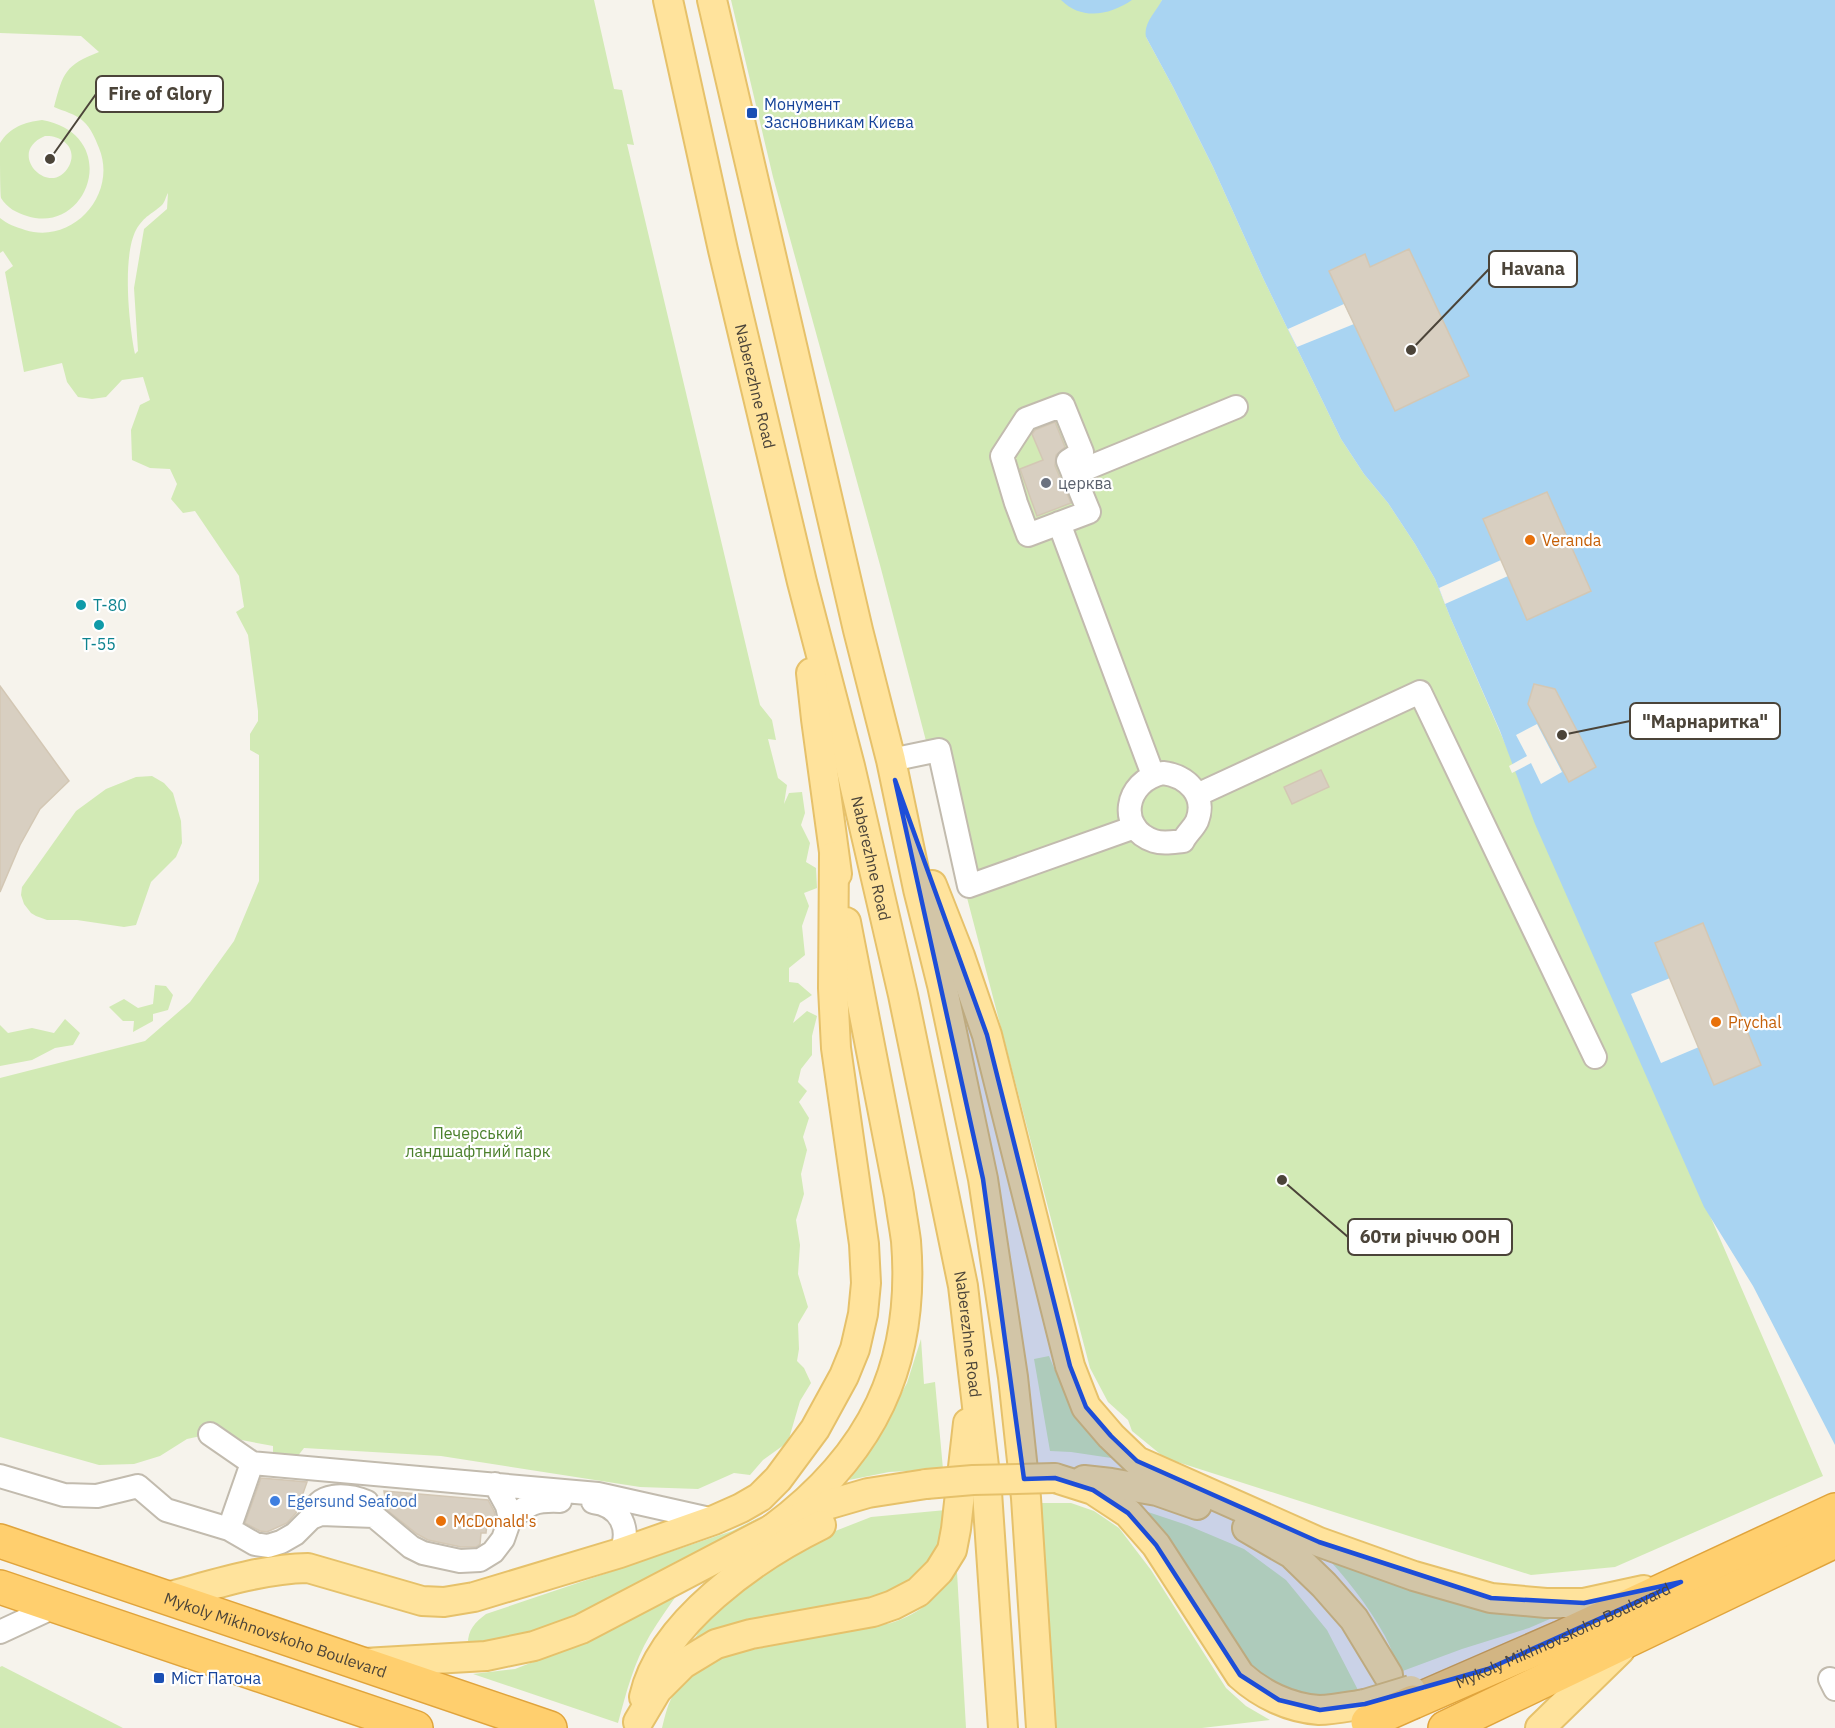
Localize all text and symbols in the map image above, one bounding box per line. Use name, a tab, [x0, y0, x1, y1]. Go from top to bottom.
callout: Fire of Glory	[96, 76, 223, 112]
text: Fire of Glory	[108, 82, 212, 105]
place label: Монумент Засновникам Києва	[764, 94, 914, 132]
marker: Монумент Засновникам Києва	[745, 106, 759, 120]
callout: Havana	[1489, 251, 1577, 287]
text: Havana	[1501, 257, 1565, 280]
street label: Naberezhne Road	[731, 322, 780, 451]
place label: церква	[1058, 473, 1112, 493]
marker: церква	[1039, 476, 1053, 490]
place label: Veranda	[1542, 530, 1602, 550]
marker: Veranda	[1523, 533, 1537, 547]
place label: Т-80	[93, 595, 127, 615]
marker: Т-80	[74, 598, 88, 612]
marker: Т-55	[92, 618, 106, 632]
place label: Т-55	[82, 634, 116, 654]
callout: "Марнаритка"	[1630, 703, 1780, 739]
text: "Марнаритка"	[1642, 710, 1768, 733]
street label: Naberezhne Road	[847, 794, 895, 923]
place label: Prychal	[1728, 1012, 1782, 1032]
marker: Prychal	[1709, 1015, 1723, 1029]
park label: Печерський ландшафтний парк	[405, 1123, 551, 1161]
callout: 60ти річчю ООН	[1348, 1219, 1512, 1255]
text: 60ти річчю ООН	[1360, 1225, 1500, 1248]
street label: Naberezhne Road	[950, 1269, 986, 1399]
place label: Egersund Seafood	[287, 1491, 417, 1511]
marker: Egersund Seafood	[268, 1494, 282, 1508]
place label: McDonald's	[453, 1511, 537, 1531]
marker: McDonald's	[434, 1514, 448, 1528]
street label: Mykoly Mikhnovskoho Boulevard	[1452, 1578, 1674, 1692]
street label: Mykoly Mikhnovskoho Boulevard	[161, 1588, 390, 1682]
place label: Міст Патона	[171, 1668, 261, 1688]
marker: Міст Патона	[152, 1671, 166, 1685]

